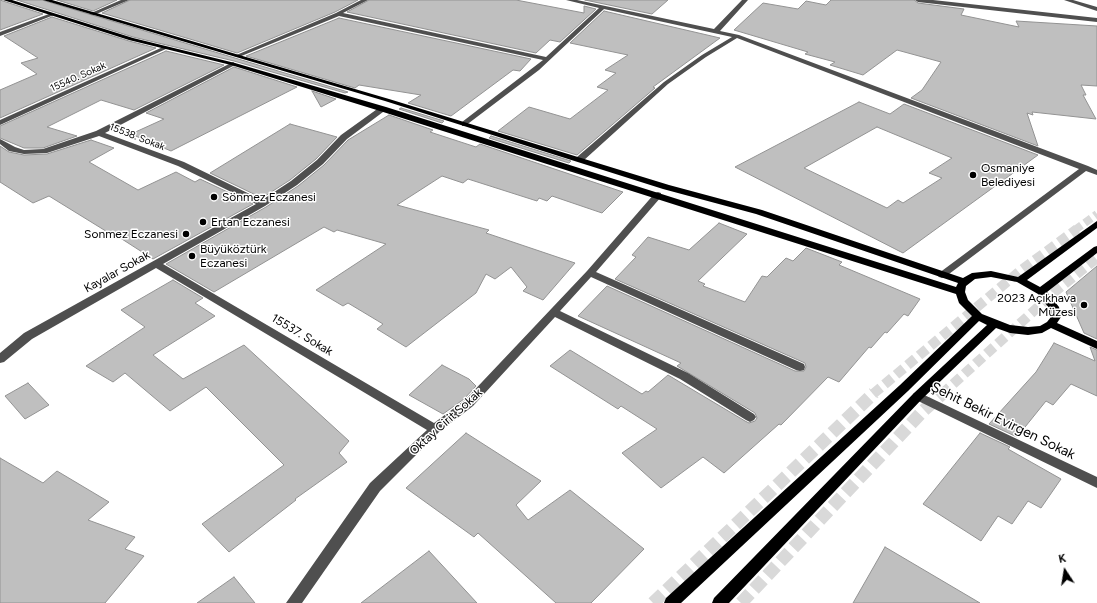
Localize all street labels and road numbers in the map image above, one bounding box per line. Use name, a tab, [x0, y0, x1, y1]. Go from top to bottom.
street label: 15540. Sokak	[48, 59, 108, 95]
street label: 15538. Sokak	[108, 121, 166, 153]
street label: Kayalar Sokak	[81, 248, 153, 296]
street label: 15537. Sokak	[269, 311, 335, 359]
street label: Şehit Bekir Evirgen Sokak	[928, 379, 1078, 463]
street label: Oktay Cirit Sokak	[407, 386, 485, 458]

